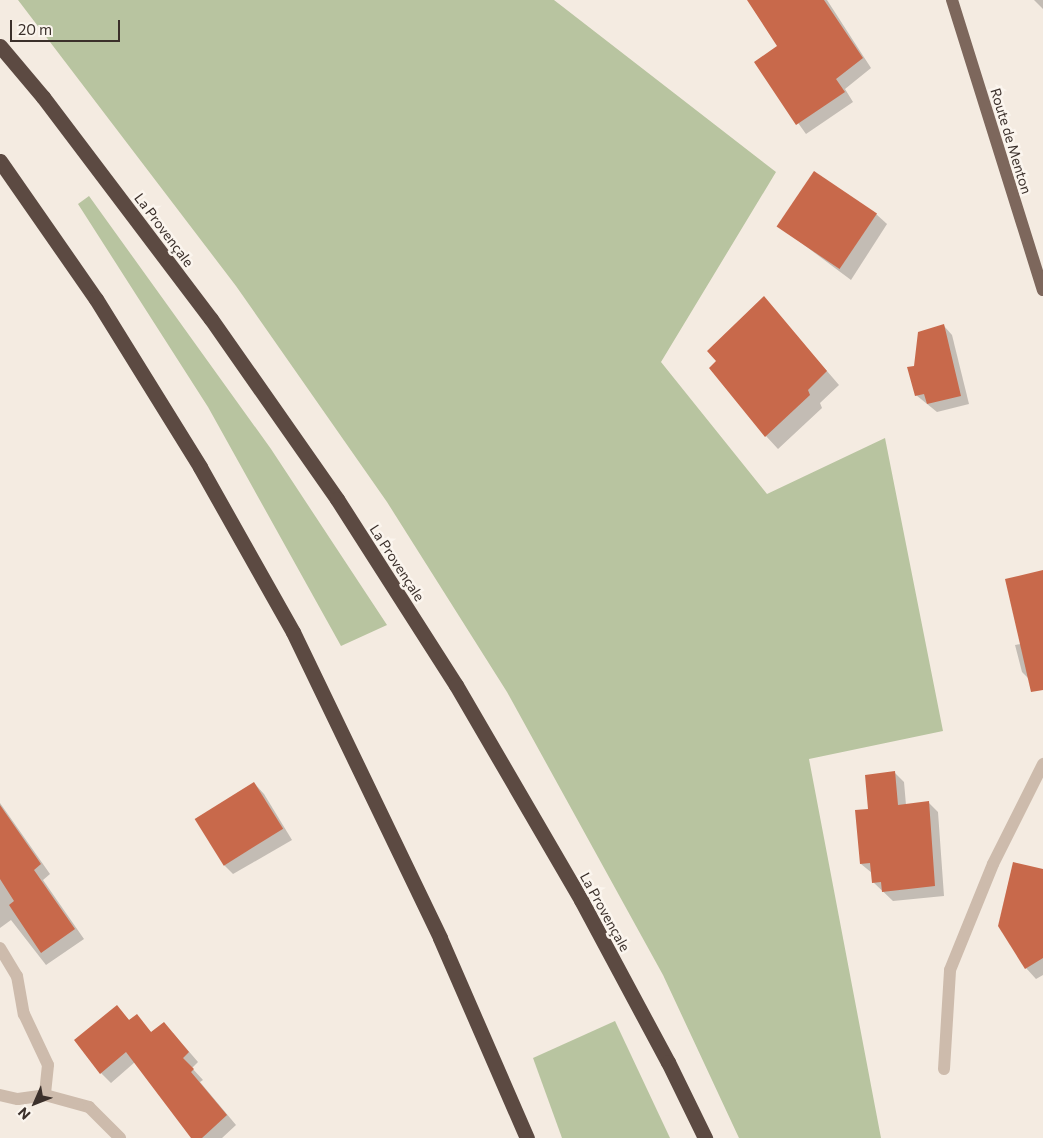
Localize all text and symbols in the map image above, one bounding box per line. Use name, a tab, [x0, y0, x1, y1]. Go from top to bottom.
scale bar	[12, 10, 122, 42]
text: 20 m	[18, 20, 52, 38]
street label: Route de Menton	[987, 86, 1035, 196]
street label: La Provençale	[131, 190, 197, 270]
street label: La Provençale	[366, 522, 428, 604]
street label: La Provençale	[576, 870, 634, 954]
north arrow	[10, 1078, 60, 1128]
text: N	[14, 1104, 34, 1123]

